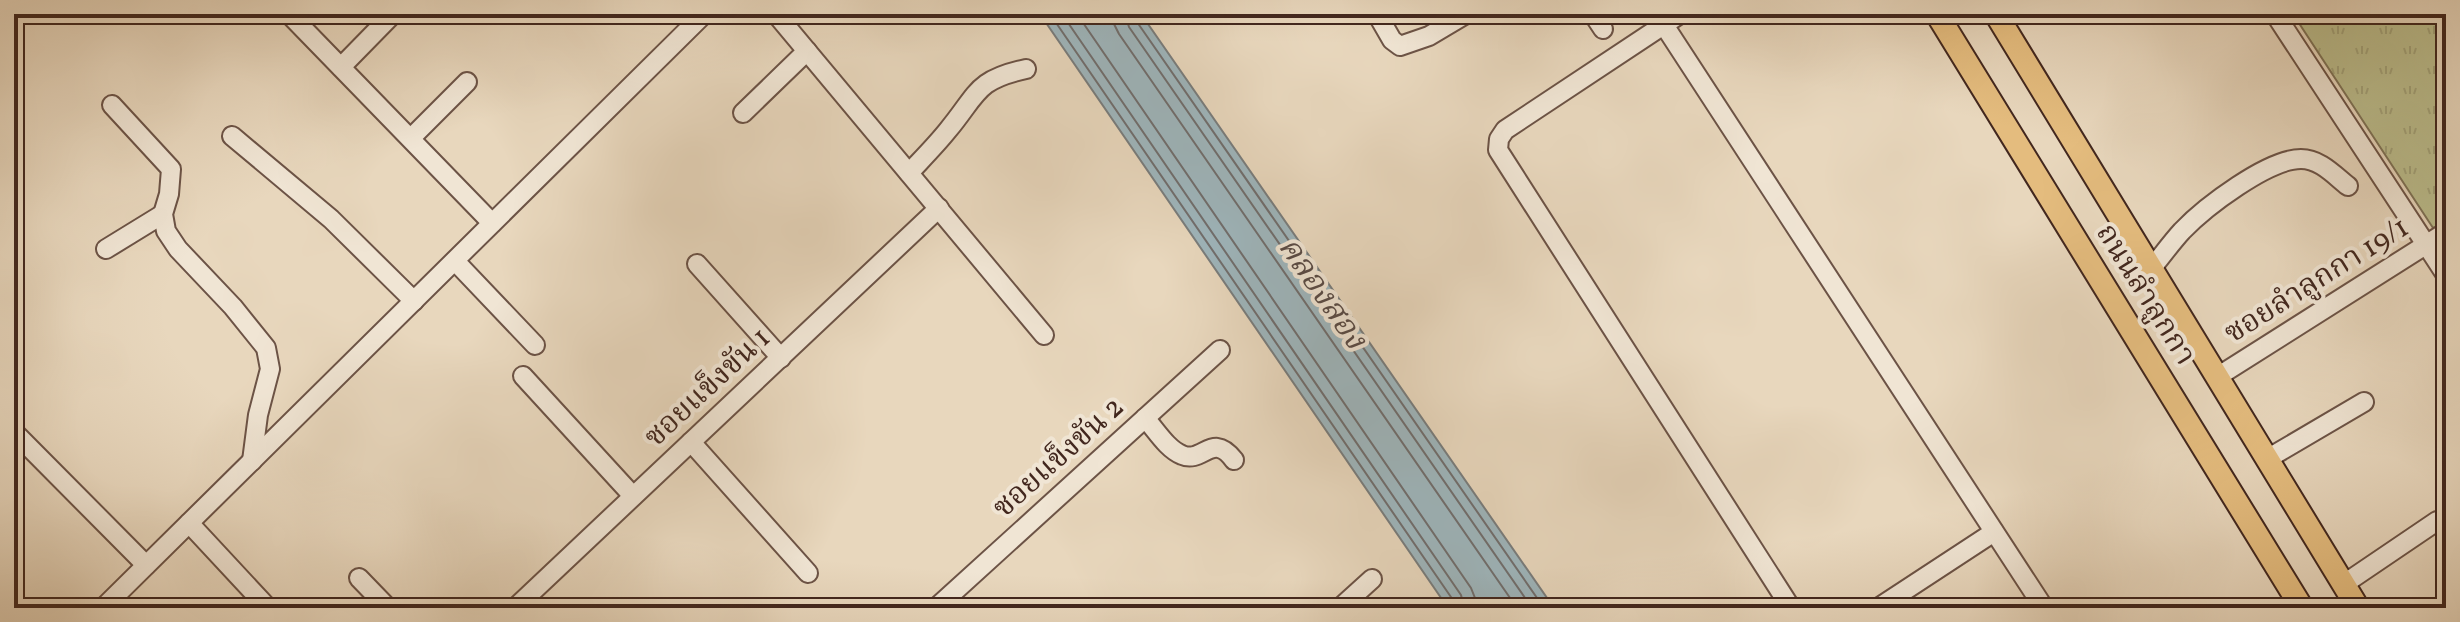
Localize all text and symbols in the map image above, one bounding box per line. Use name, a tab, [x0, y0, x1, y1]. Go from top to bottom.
street label: ซอยลำลูกกา 19/1	[2217, 207, 2417, 355]
street label: ถนนลำลูกกา	[2085, 216, 2205, 374]
water label: คลองสอง	[1266, 229, 1376, 360]
street label: ซอยแข็งขัน 1	[635, 318, 781, 458]
street label: ซอยแข็งขัน 2	[984, 388, 1134, 528]

